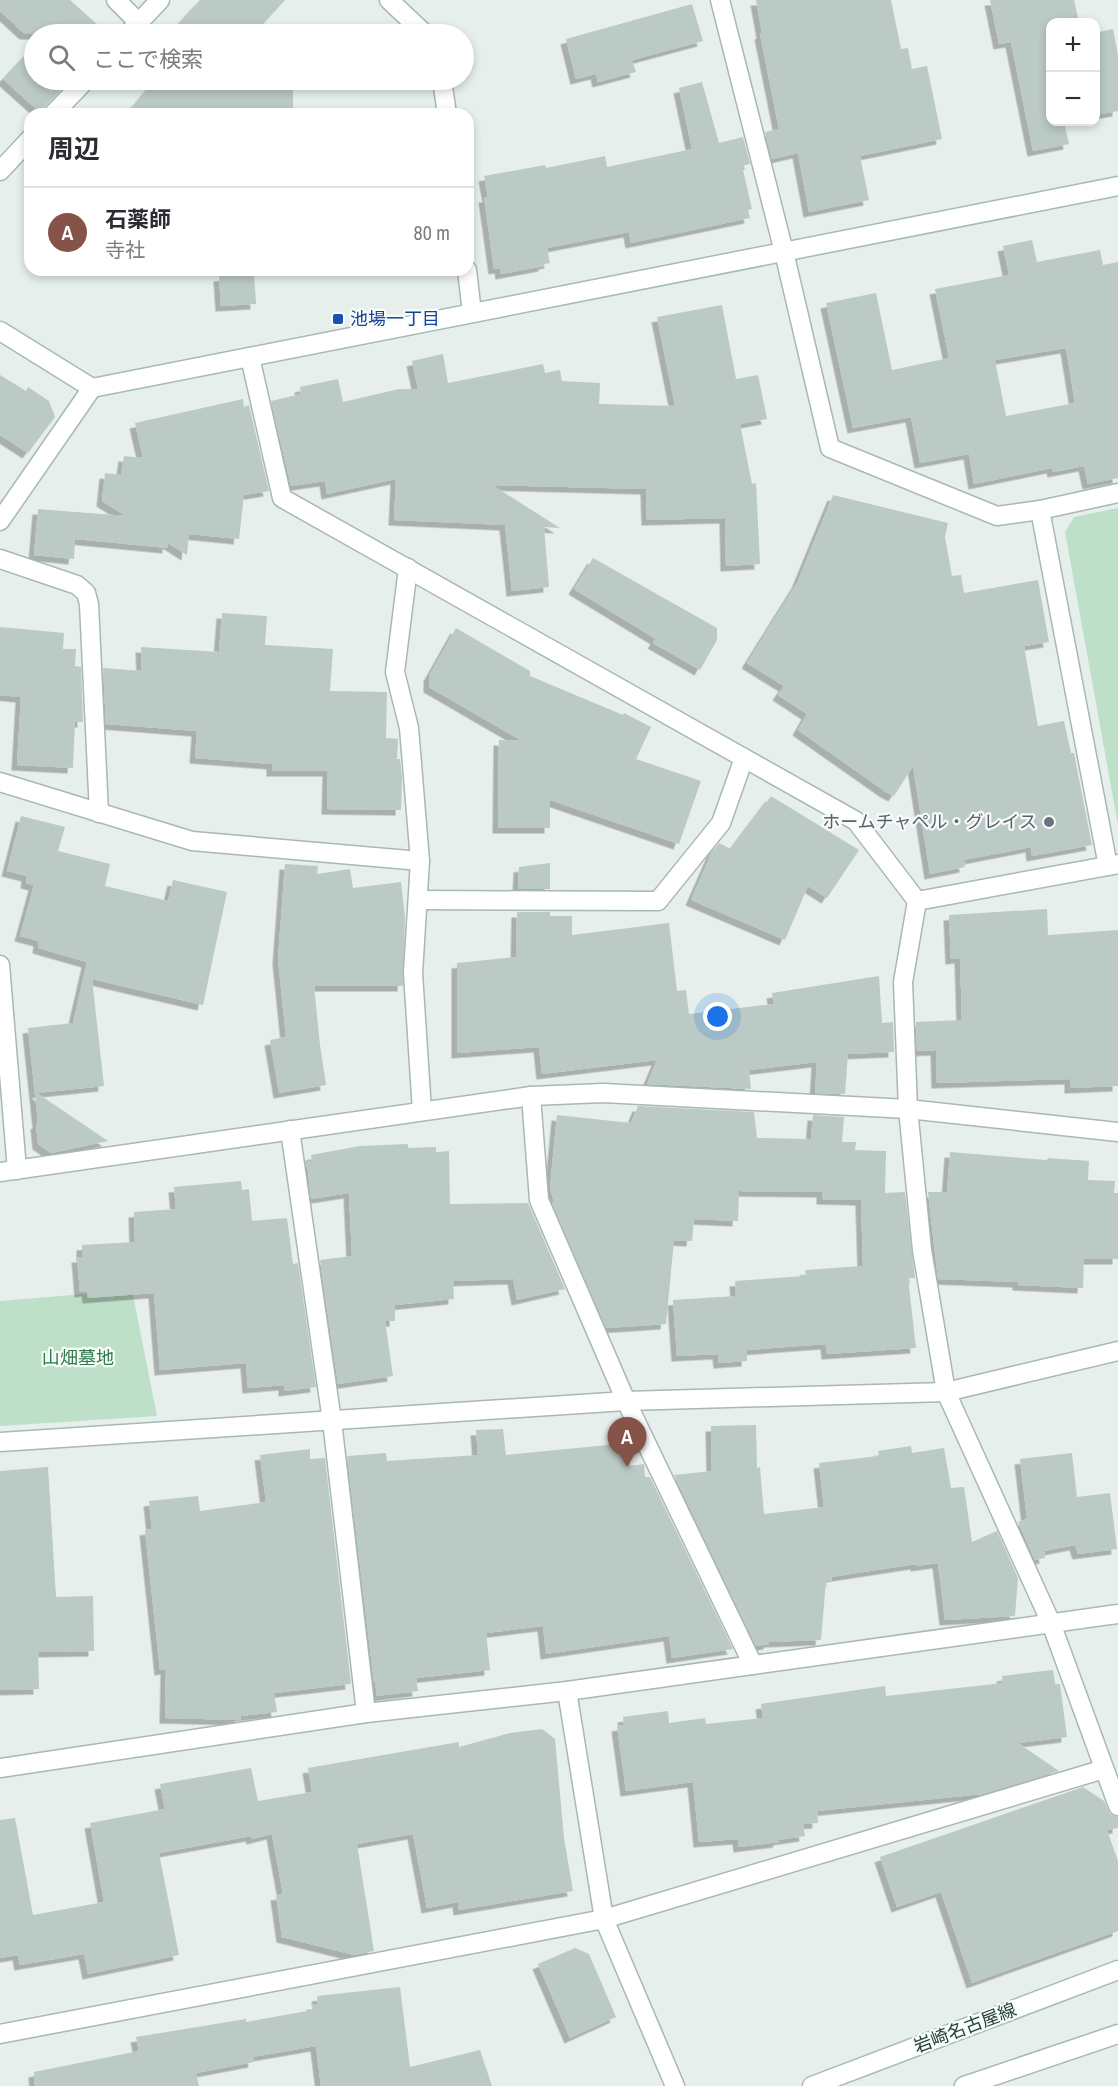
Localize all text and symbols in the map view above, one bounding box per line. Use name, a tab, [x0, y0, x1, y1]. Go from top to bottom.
map controls	[1046, 18, 1100, 126]
button: +	[1046, 18, 1100, 72]
search box	[24, 24, 474, 90]
icon: search	[45, 41, 78, 74]
text: ここで検索	[93, 44, 203, 74]
button: −	[1046, 72, 1100, 126]
text: 周辺	[48, 131, 100, 166]
text: 石薬師	[105, 204, 171, 234]
text: A	[62, 219, 73, 246]
text: 80 m	[414, 219, 450, 246]
text: 寺社	[105, 236, 145, 263]
place label: 池場一丁目	[350, 306, 440, 331]
marker: 池場一丁目	[331, 312, 345, 326]
place label: ホームチャペル・グレイス	[822, 809, 1037, 834]
marker: ホームチャペル・グレイス	[1042, 815, 1056, 829]
your location	[703, 1002, 732, 1031]
park label: 山畑墓地	[42, 1345, 114, 1370]
pin: A	[608, 1418, 646, 1467]
street label: 岩崎名古屋線	[910, 1997, 1020, 2059]

